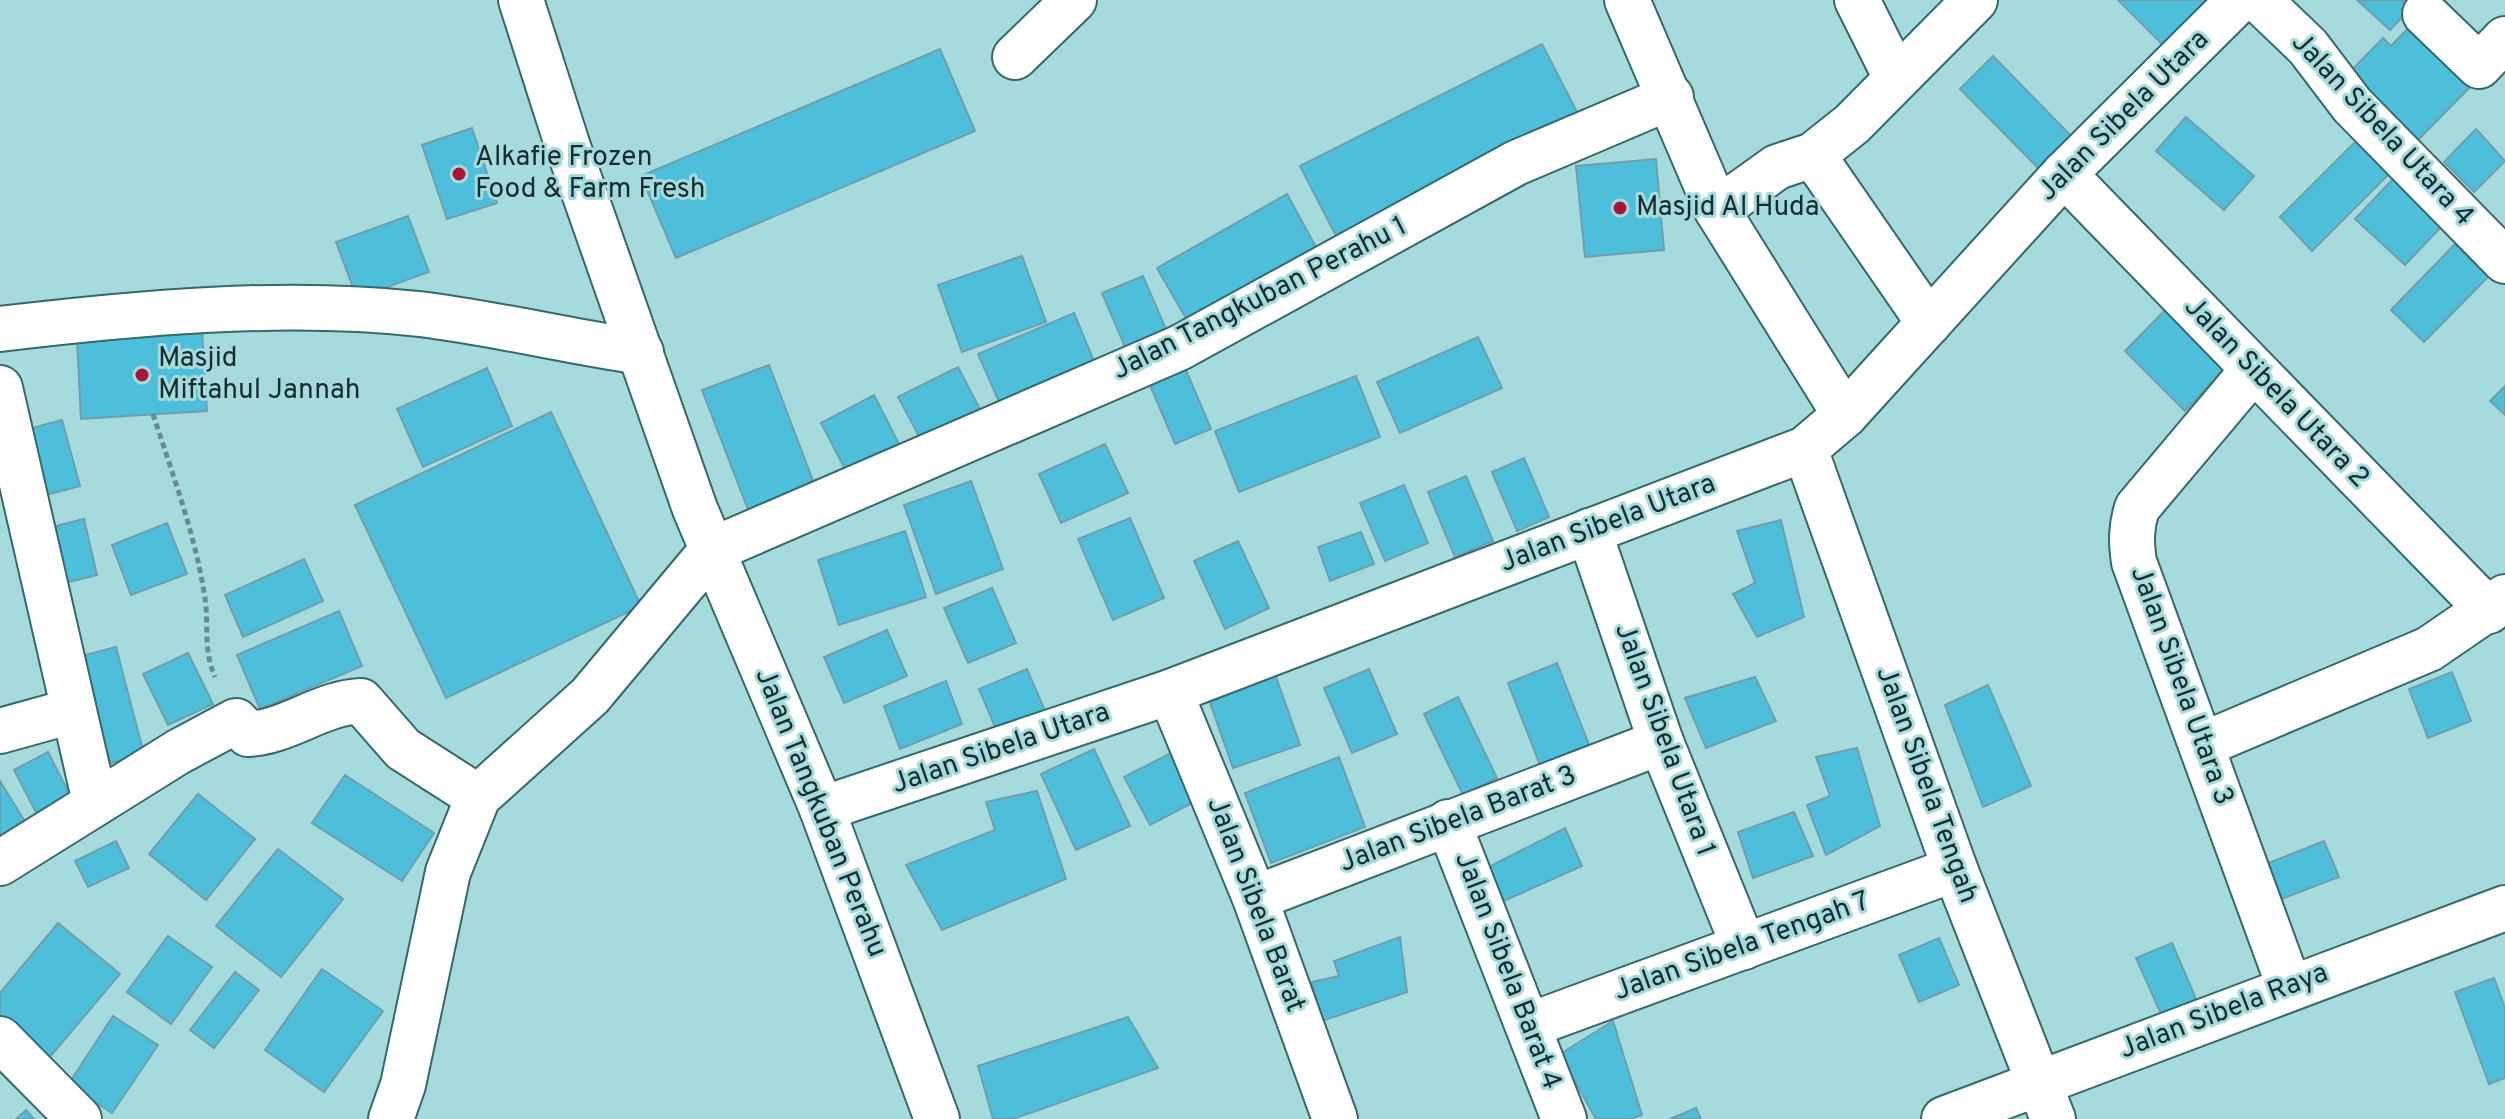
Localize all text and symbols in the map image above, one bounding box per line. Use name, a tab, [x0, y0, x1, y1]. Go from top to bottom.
street label: Jalan Sibela Utara	[2031, 23, 2217, 209]
street label: Jalan Sibela Utara 4	[2283, 25, 2481, 235]
place label: Alkafie Frozen Food & Farm Fresh	[475, 140, 706, 208]
marker: Alkafie Frozen Food & Farm Fresh	[450, 165, 468, 183]
place label: Masjid Al Huda	[1636, 190, 1820, 226]
marker: Masjid Al Huda	[1611, 199, 1629, 217]
street label: Jalan Tangkuban Perahu 1	[1107, 209, 1413, 389]
street label: Jalan Sibela Utara 2	[2176, 290, 2376, 496]
place label: Masjid Miftahul Jannah	[158, 341, 361, 409]
marker: Masjid Miftahul Jannah	[133, 366, 151, 384]
street label: Jalan Sibela Utara	[1495, 466, 1721, 582]
street label: Jalan Sibela Utara 3	[2121, 562, 2241, 810]
street label: Jalan Sibela Utara 1	[1605, 619, 1723, 861]
street label: Jalan Sibela Tengah	[1866, 662, 1986, 908]
street label: Jalan Tangkuban Perahu	[745, 663, 895, 963]
street label: Jalan Sibela Utara	[887, 695, 1115, 803]
street label: Jalan Sibela Barat 3	[1334, 758, 1582, 882]
street label: Jalan Sibela Barat	[1197, 792, 1313, 1018]
street label: Jalan Sibela Barat 4	[1445, 847, 1569, 1095]
street label: Jalan Sibela Tengah 7	[1609, 884, 1875, 1010]
street label: Jalan Sibela Raya	[2115, 956, 2333, 1068]

